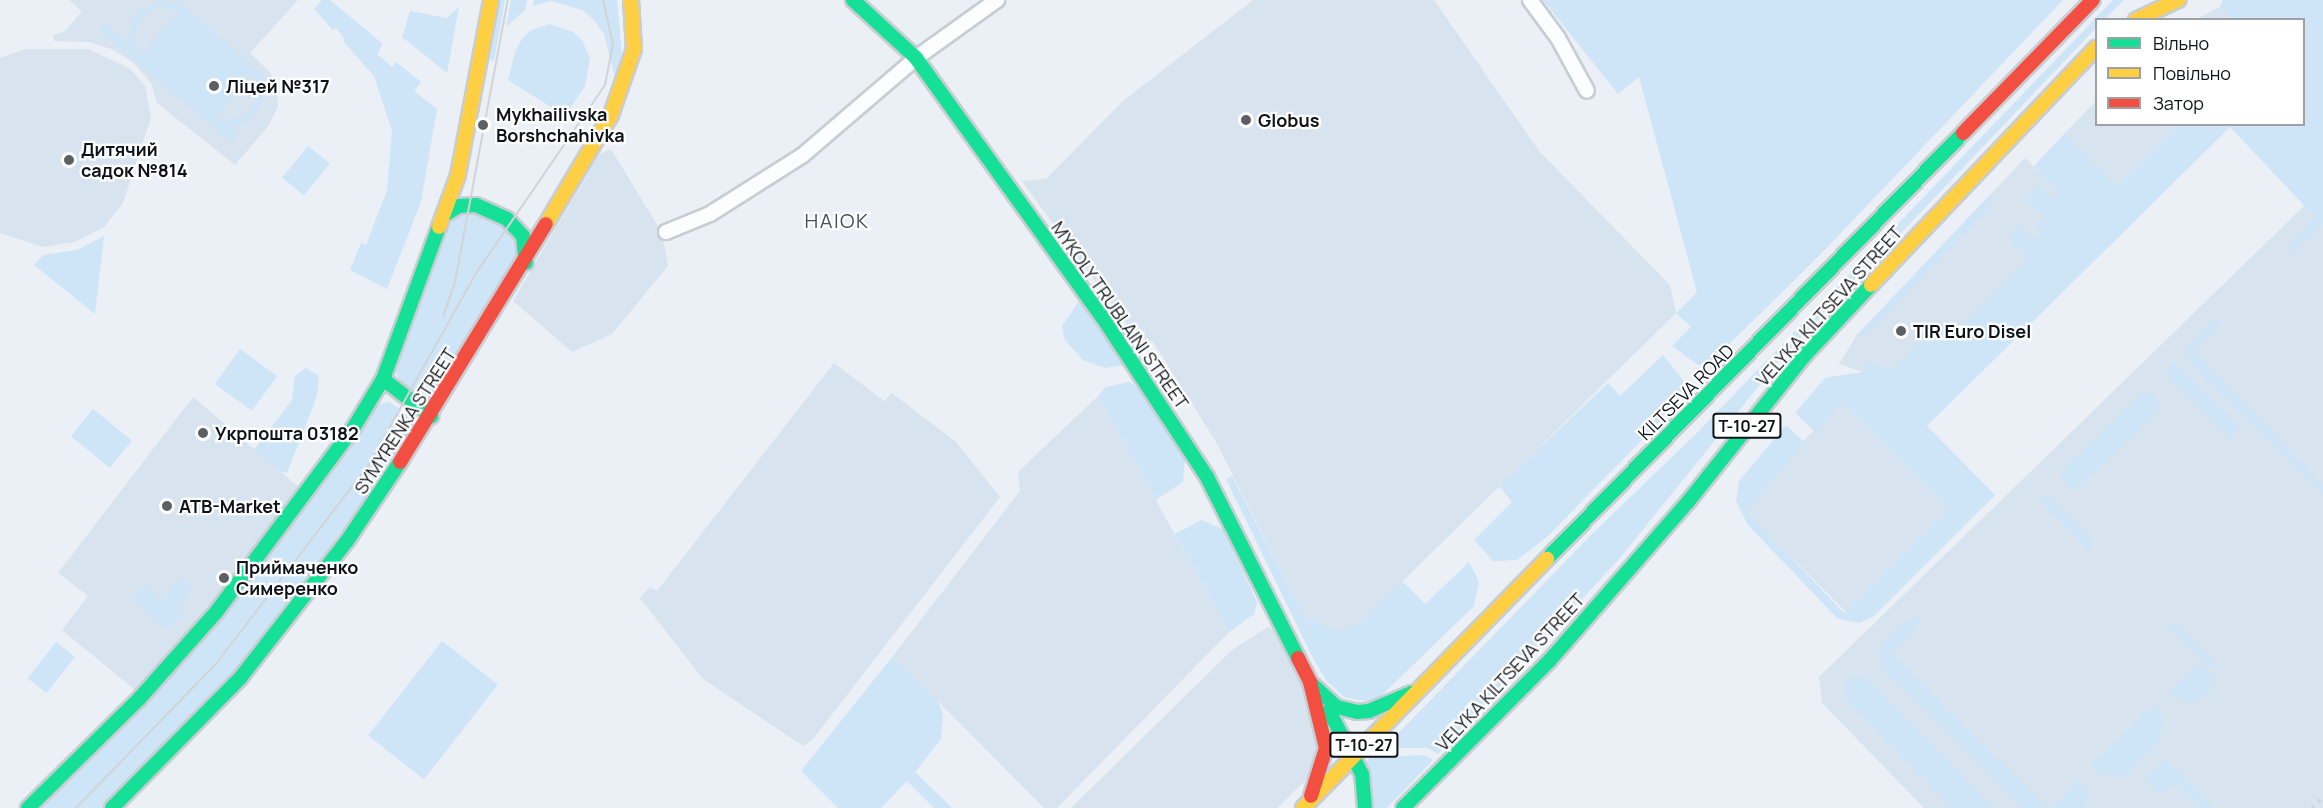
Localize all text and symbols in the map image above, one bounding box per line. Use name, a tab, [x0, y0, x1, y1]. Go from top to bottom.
legend	[2095, 18, 2305, 126]
text: Вільно	[2153, 31, 2209, 55]
text: Повільно	[2153, 61, 2231, 85]
place label: Ліцей №317	[226, 75, 329, 97]
marker: Ліцей №317	[207, 79, 221, 93]
text: Затор	[2153, 91, 2204, 115]
place label: Mykhailivska Borshchahivka	[496, 104, 625, 146]
place label: Globus	[1258, 109, 1319, 131]
marker: Globus	[1239, 113, 1253, 127]
marker: Mykhailivska Borshchahivka	[474, 116, 492, 134]
place label: Дитячий садок №814	[81, 139, 188, 182]
marker: Дитячий садок №814	[62, 153, 76, 167]
district label: HAIOK	[805, 208, 869, 232]
street label: MYKOLY TRUBLAINI STREET	[1047, 217, 1193, 413]
street label: VELYKA KILTSEVA STREET	[1752, 222, 1906, 390]
place label: TIR Euro Disel	[1913, 320, 2031, 342]
marker: TIR Euro Disel	[1894, 324, 1908, 338]
street label: KILTSEVA ROAD	[1634, 340, 1738, 444]
street label: SYMYRENKA STREET	[350, 344, 460, 498]
road number: Т-10-27	[1711, 413, 1783, 439]
place label: Укрпошта 03182	[215, 422, 359, 444]
marker: Укрпошта 03182	[196, 426, 210, 440]
place label: ATB-Market	[179, 495, 281, 517]
marker: ATB-Market	[160, 499, 174, 513]
place label: Приймаченко Симеренко	[236, 557, 358, 600]
marker: Приймаченко Симеренко	[217, 571, 231, 585]
street label: VELYKA KILTSEVA STREET	[1431, 589, 1589, 755]
road number: Т-10-27	[1328, 732, 1400, 758]

